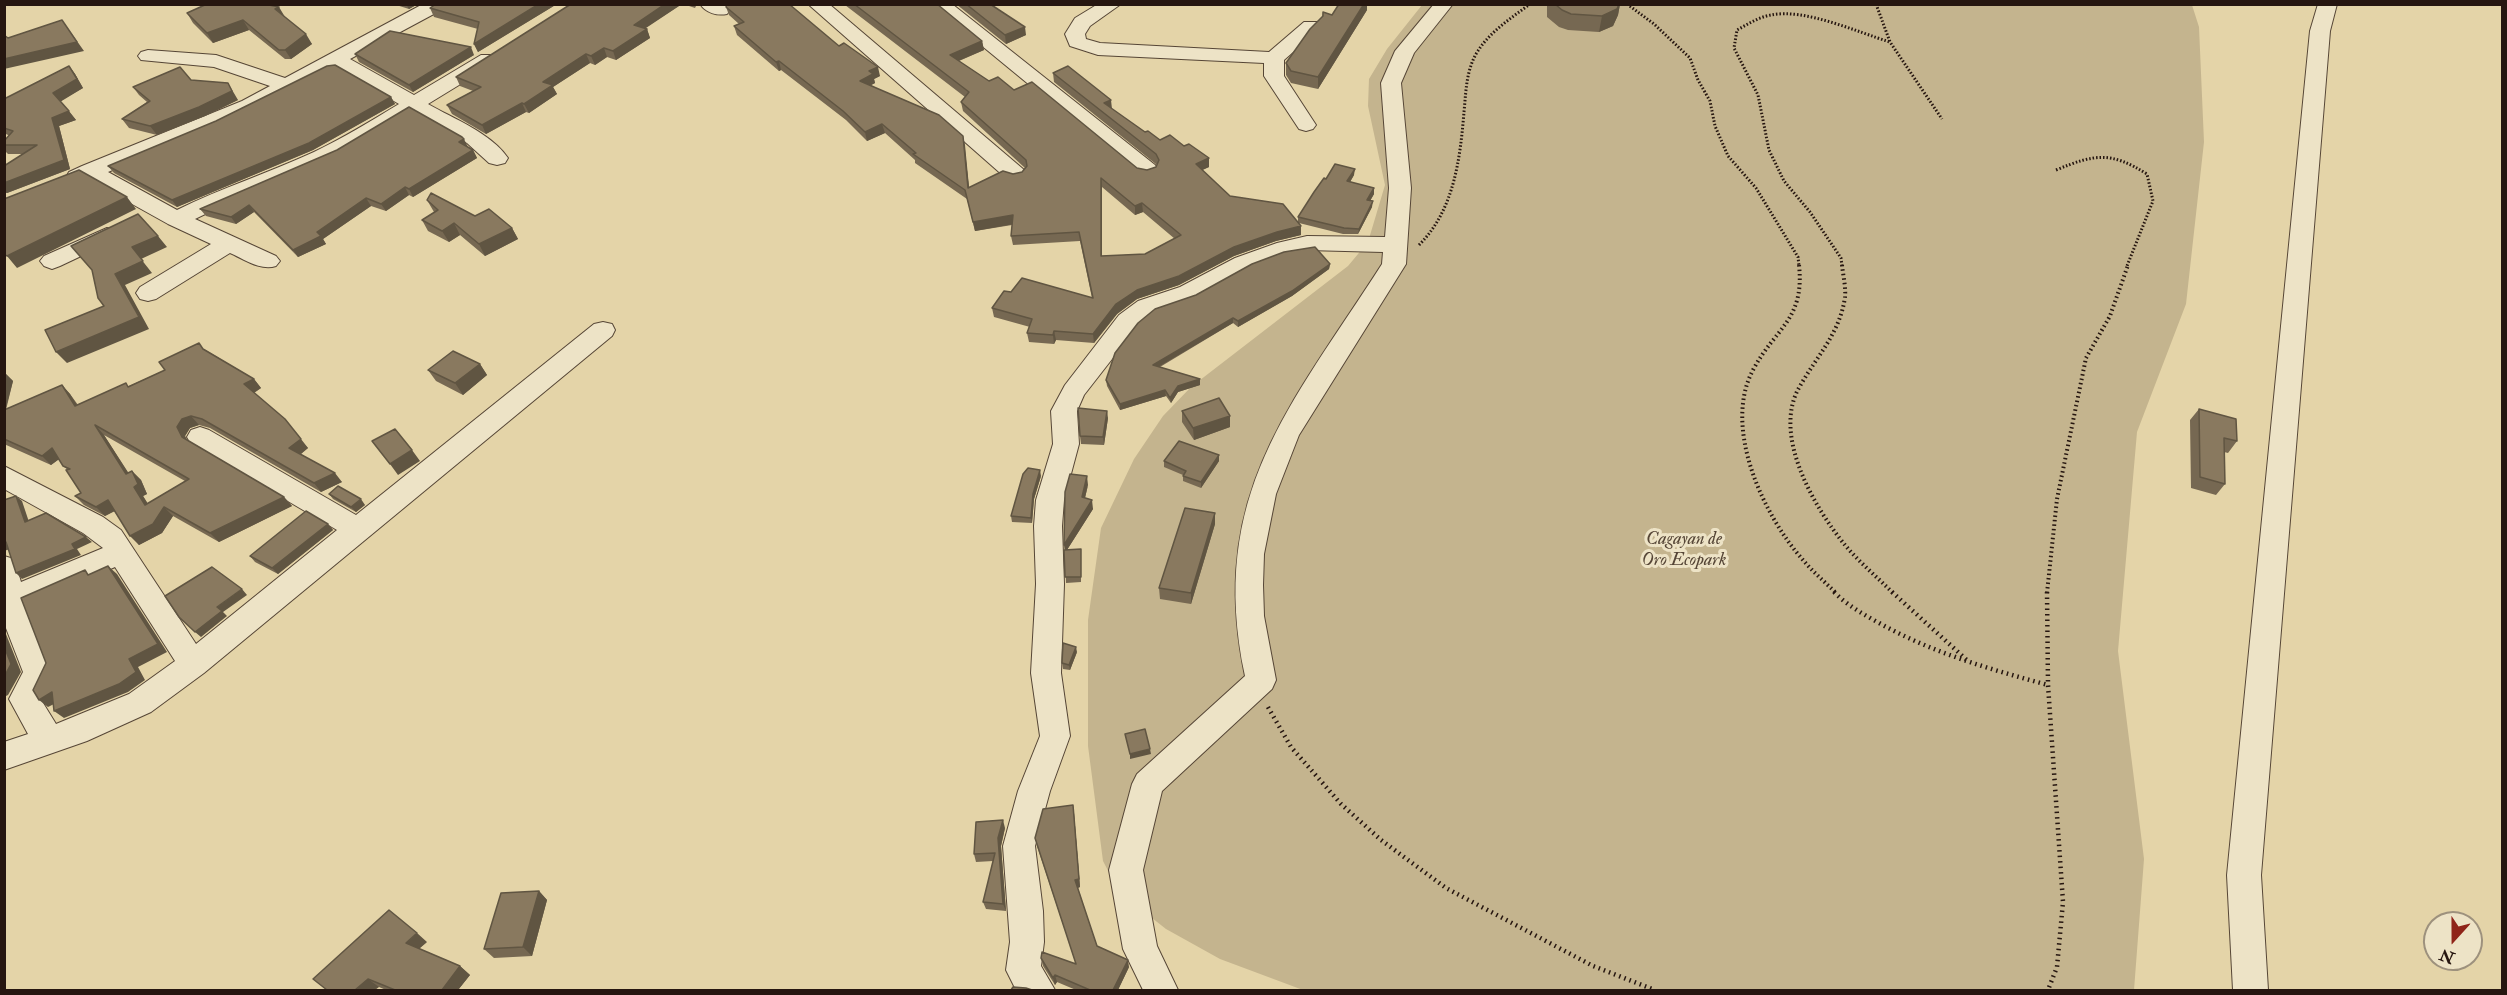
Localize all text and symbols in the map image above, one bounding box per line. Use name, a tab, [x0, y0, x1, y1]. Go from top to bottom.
park label: Cagayan de Oro Ecopark	[1642, 529, 1726, 572]
north arrow	[2423, 911, 2483, 971]
text: N	[2437, 944, 2458, 968]

